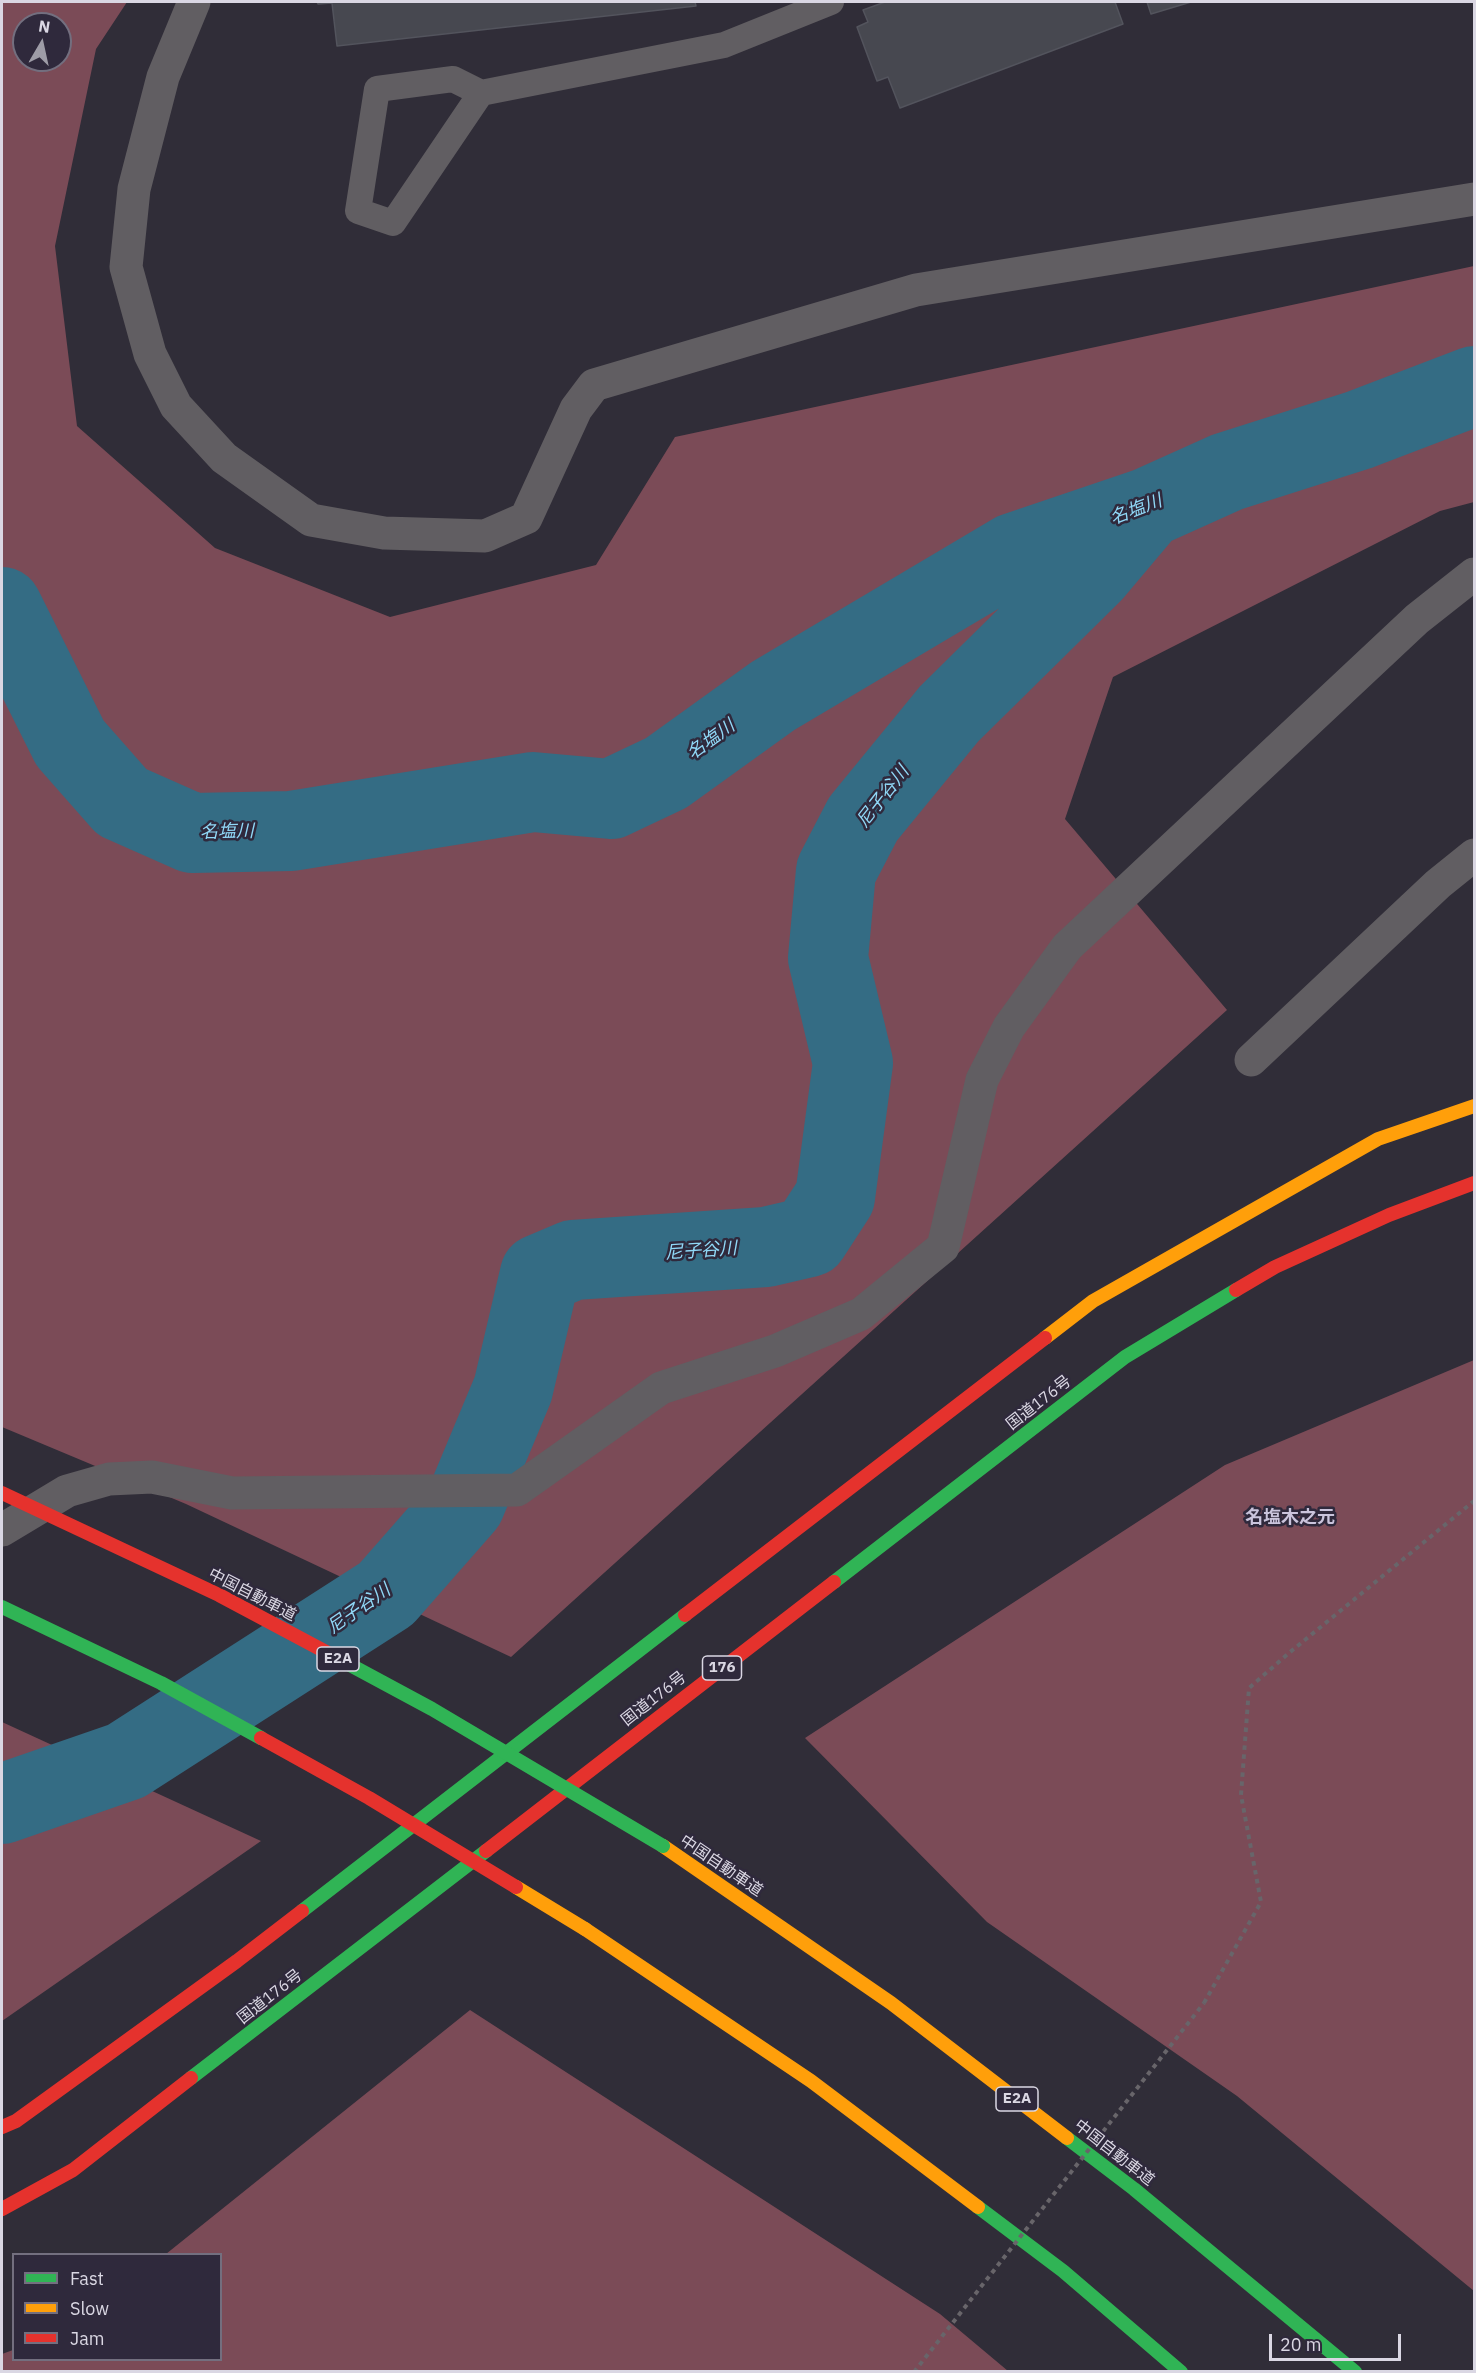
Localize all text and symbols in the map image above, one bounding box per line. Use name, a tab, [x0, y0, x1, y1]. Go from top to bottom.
north arrow	[12, 12, 72, 72]
text: N	[37, 15, 52, 37]
water label: 名塩川	[1107, 490, 1165, 530]
water label: 名塩川	[683, 715, 739, 765]
water label: 尼子谷川	[852, 762, 914, 832]
water label: 名塩川	[200, 821, 254, 843]
water label: 尼子谷川	[664, 1238, 738, 1264]
street label: 国道176号	[1003, 1372, 1075, 1434]
district label: 名塩木之元	[1245, 1507, 1335, 1529]
street label: 中国自動車道	[205, 1565, 299, 1625]
water label: 尼子谷川	[323, 1580, 395, 1638]
road number: E2A	[317, 1647, 359, 1671]
road number: 176	[702, 1656, 742, 1680]
street label: 国道176号	[618, 1668, 690, 1730]
street label: 中国自動車道	[676, 1831, 766, 1901]
street label: 国道176号	[234, 1966, 306, 2028]
road number: E2A	[996, 2087, 1038, 2111]
street label: 中国自動車道	[1070, 2116, 1158, 2190]
legend	[12, 2253, 222, 2361]
text: Fast	[70, 2267, 104, 2290]
text: Slow	[70, 2297, 109, 2320]
scale bar	[1272, 2322, 1404, 2360]
text: Jam	[70, 2327, 105, 2350]
text: 20 m	[1280, 2333, 1322, 2356]

